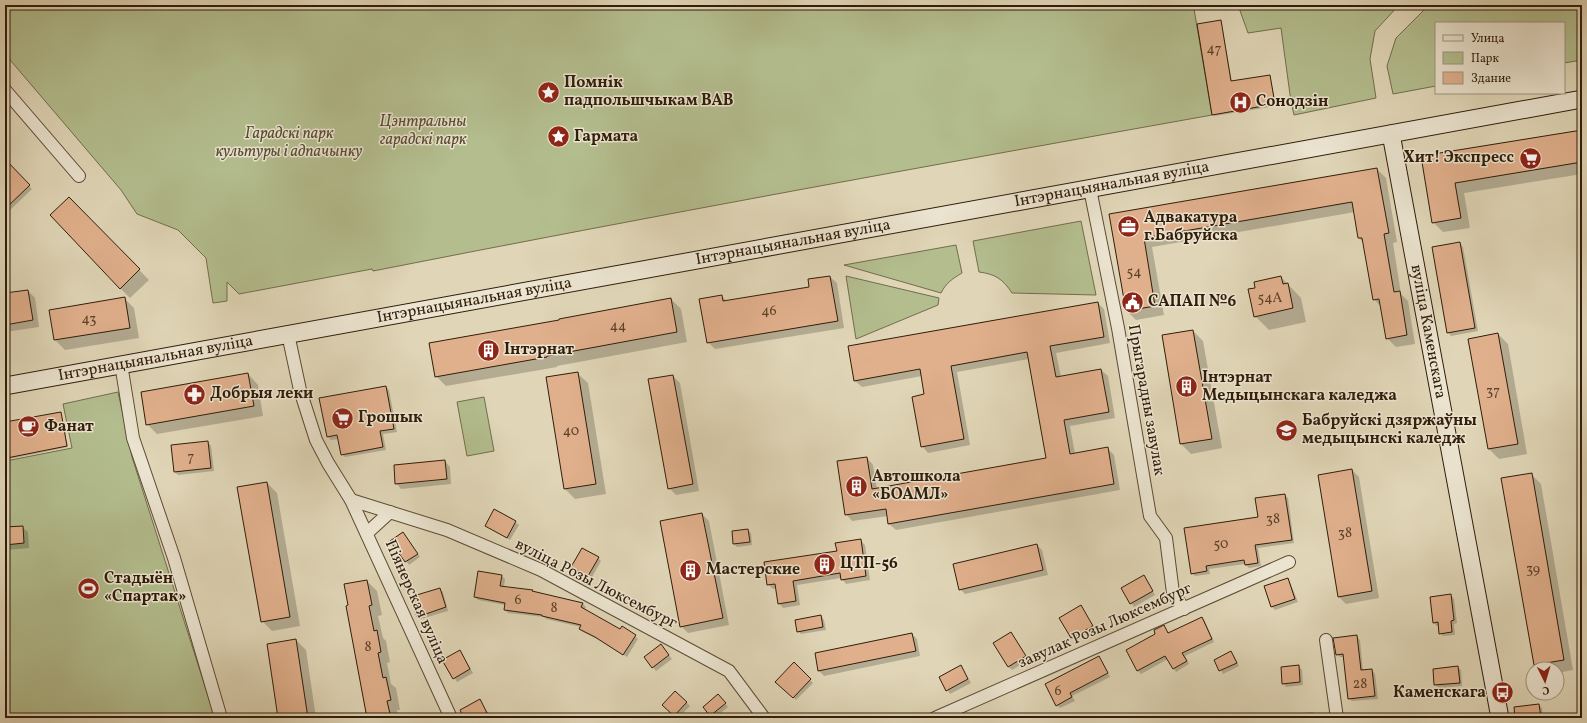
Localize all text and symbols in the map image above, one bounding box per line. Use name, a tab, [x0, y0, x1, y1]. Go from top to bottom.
legend	[1435, 22, 1565, 94]
text: Улица	[1471, 31, 1504, 47]
house number: 47	[1206, 40, 1222, 59]
text: Парк	[1471, 51, 1499, 67]
text: Здание	[1471, 71, 1511, 87]
place label: Помнік падпольшчыкам ВАВ	[564, 72, 734, 112]
place icon: Помнік падпольшчыкам ВАВ	[536, 79, 562, 105]
hospital icon: Сонодзін	[1228, 89, 1254, 115]
place label: Сонодзін	[1256, 91, 1329, 113]
park label: Цэнтральны гарадскі парк	[380, 111, 467, 151]
park label: Гарадскі парк культуры і адпачынку	[215, 123, 363, 163]
place icon: Гармата	[546, 124, 572, 150]
place label: Гармата	[574, 126, 639, 148]
supermarket icon: Хит! Экспресс	[1517, 145, 1543, 171]
place label: Хит! Экспресс	[1404, 147, 1515, 169]
street label: Інтэрнацыянальная вуліца	[1013, 156, 1211, 213]
place label: Адвакатура г.Бабруйска	[1144, 207, 1238, 247]
street label: Інтэрнацыянальная вуліца	[694, 214, 892, 271]
office icon: Адвакатура г.Бабруйска	[1115, 214, 1141, 240]
house number: 54	[1126, 263, 1142, 282]
street label: вуліца Каменскага	[1405, 263, 1451, 401]
street label: Інтэрнацыянальная вуліца	[375, 272, 574, 329]
public building icon: САПАП №6	[1120, 289, 1146, 315]
house number: 54А	[1258, 289, 1283, 308]
place label: САПАП №6	[1148, 291, 1236, 313]
house number: 46	[761, 302, 777, 321]
house number: 43	[82, 310, 96, 329]
house number: 44	[610, 317, 626, 336]
street label: Прыгарадны завулак	[1122, 323, 1170, 478]
street label: Інтэрнацыянальная вуліца	[56, 330, 255, 387]
building icon: Інтэрнат	[475, 337, 501, 363]
place label: Інтэрнат	[504, 339, 574, 361]
place label: Інтэрнат Медыцынскага каледжа	[1202, 367, 1397, 407]
building icon: Інтэрнат Медыцынскага каледжа	[1174, 374, 1200, 400]
pharmacy icon: Добрыя леки	[181, 381, 207, 407]
house number: 37	[1486, 382, 1500, 401]
place label: Добрыя леки	[210, 383, 313, 405]
supermarket icon: Грошык	[329, 405, 355, 431]
place label: Грошык	[358, 407, 423, 429]
place label: Бабруйскі дзяржаўны медыцынскі каледж	[1302, 410, 1477, 450]
cafe icon: Фанат	[15, 414, 41, 440]
place label: Фанат	[44, 416, 94, 438]
school or university icon: Бабруйскі дзяржаўны медыцынскі каледж	[1273, 417, 1299, 443]
house number: 40	[563, 422, 579, 441]
house number: 7	[188, 448, 195, 467]
place label: Автошкола «БОАМЛ»	[872, 466, 961, 506]
building icon: Автошкола «БОАМЛ»	[843, 473, 869, 499]
house number: 38	[1266, 510, 1280, 529]
house number: 38	[1338, 524, 1352, 543]
street label: вуліца Розы Люксембург	[511, 534, 681, 634]
house number: 50	[1214, 535, 1228, 554]
street label: Піянерская вуліца	[379, 536, 453, 668]
building icon: ЦТП-56	[812, 551, 838, 577]
place label: ЦТП-56	[840, 553, 898, 575]
building icon: Мастерские	[678, 557, 704, 583]
place label: Мастерские	[706, 559, 800, 581]
house number: 39	[1526, 560, 1540, 579]
place label: Стадыён «Спартак»	[104, 568, 186, 608]
sports icon: Стадыён «Спартак»	[76, 575, 102, 601]
street label: завулак Розы Люксембург	[1015, 578, 1195, 674]
house number: 6	[514, 591, 522, 610]
house number: 8	[550, 599, 558, 618]
house number: 8	[364, 638, 372, 657]
north arrow	[1525, 661, 1565, 701]
house number: 28	[1353, 675, 1367, 694]
bus stop icon: Каменскага	[1489, 680, 1515, 706]
house number: 6	[1054, 682, 1062, 701]
place label: Каменскага	[1393, 682, 1486, 704]
text: С	[1542, 682, 1550, 697]

